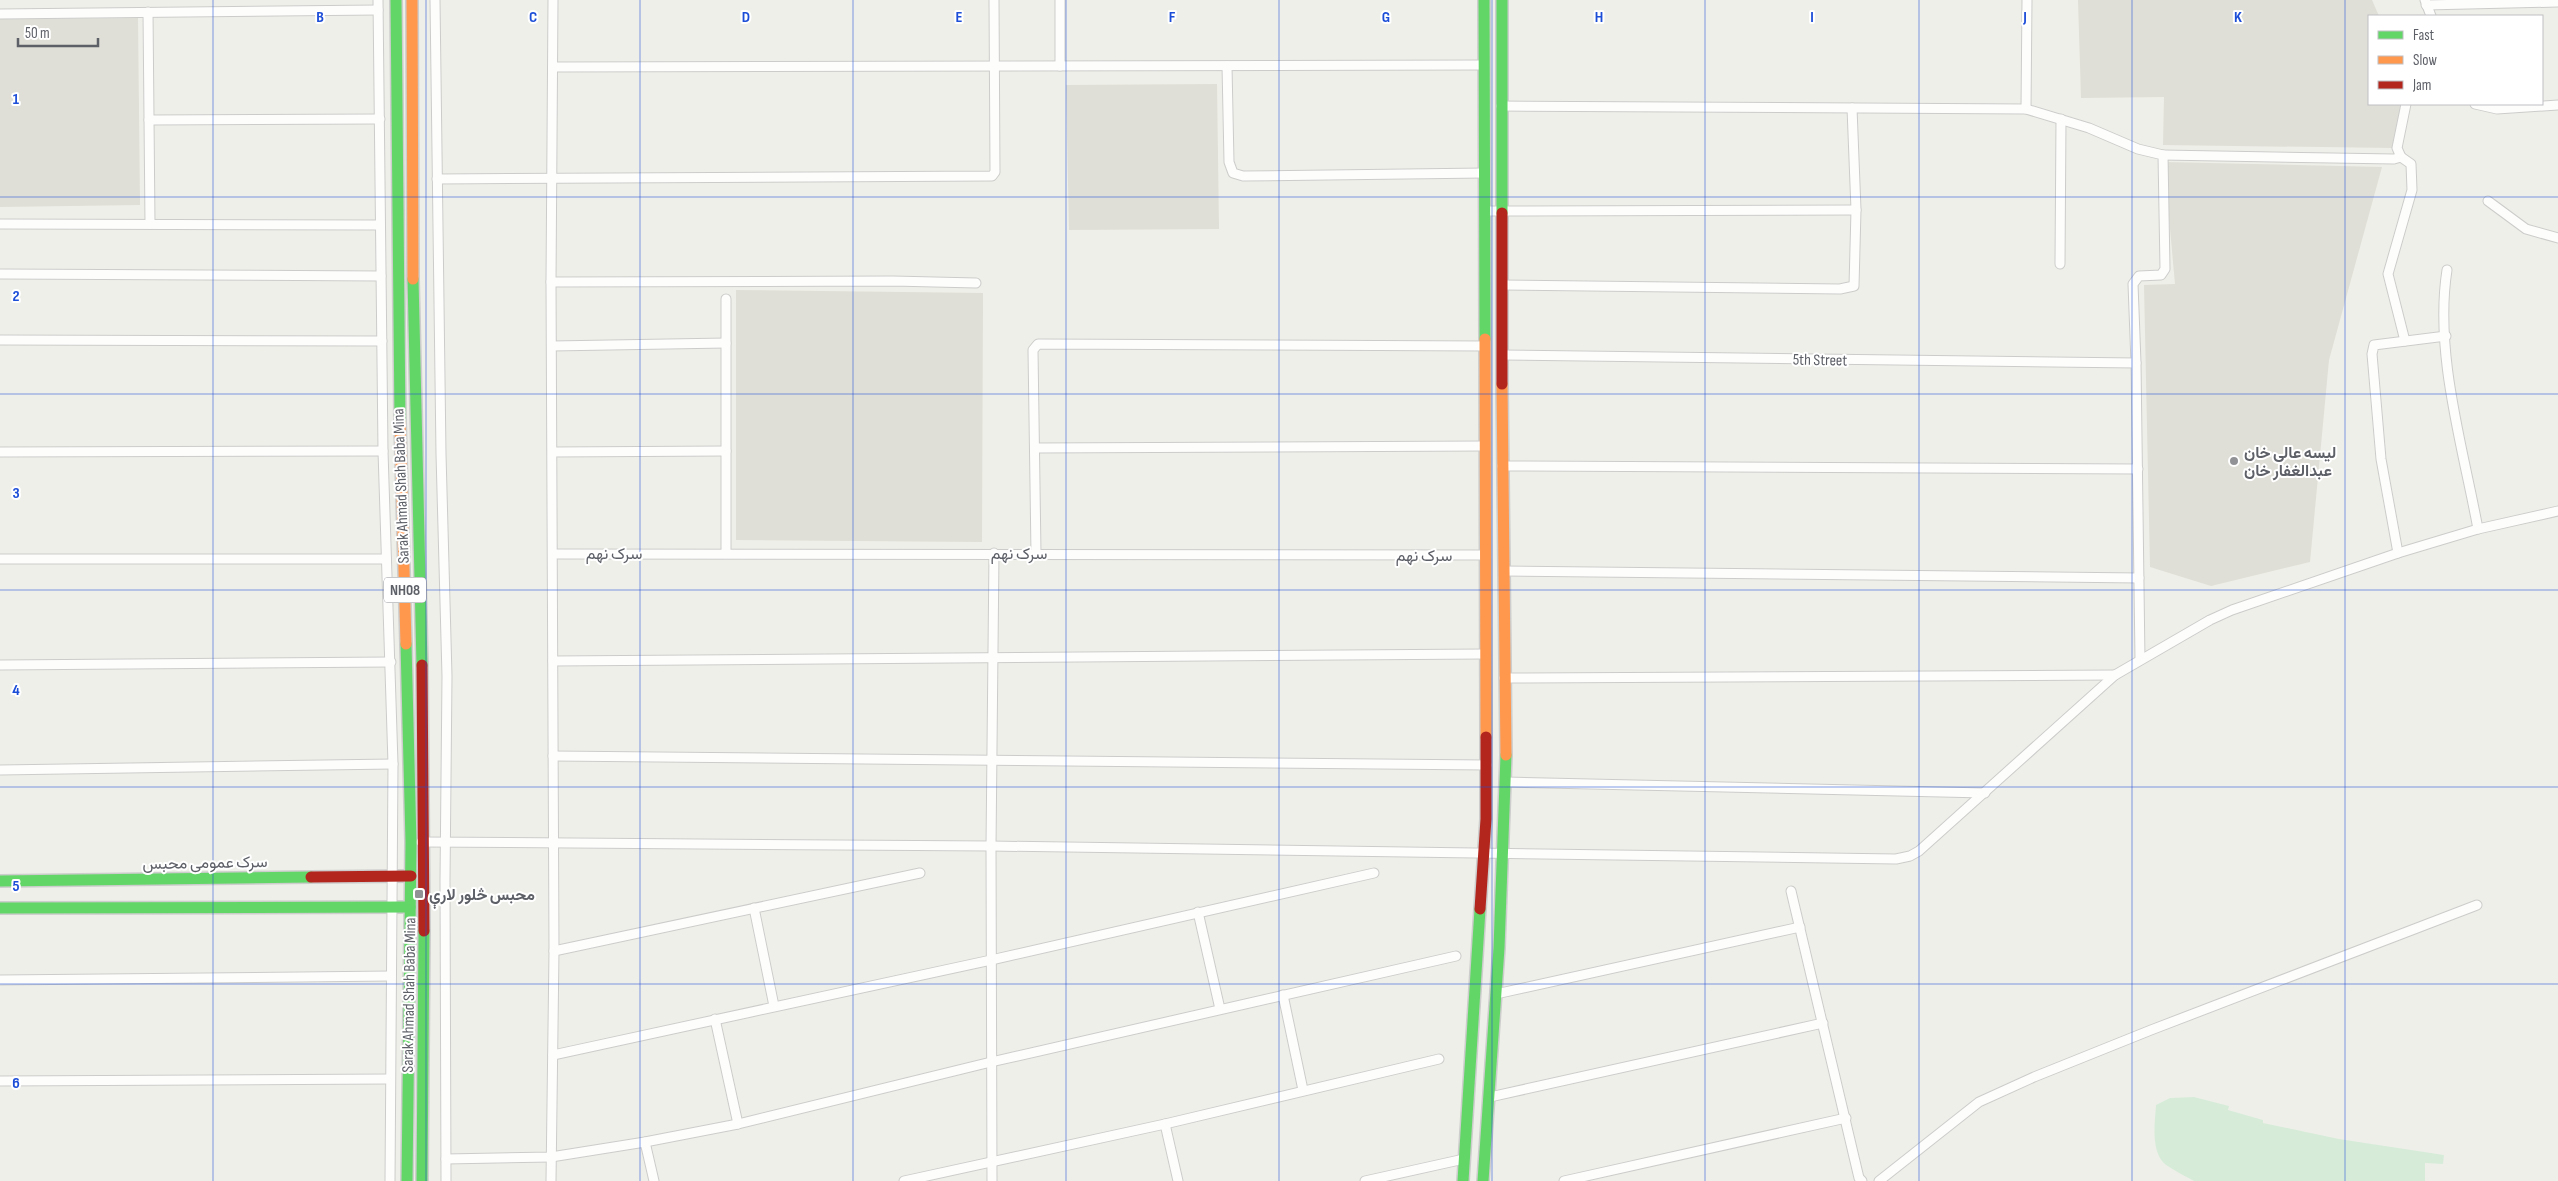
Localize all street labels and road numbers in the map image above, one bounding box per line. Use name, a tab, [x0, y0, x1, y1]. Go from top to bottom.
street label: 5th Street	[1793, 351, 1847, 370]
street label: Sarak Ahmad Shah Baba Mina	[389, 408, 414, 564]
street label: سرک نهم	[586, 545, 642, 564]
street label: سرک نهم	[991, 545, 1047, 564]
street label: سرک نهم	[1396, 547, 1452, 566]
road number: NH08	[384, 578, 426, 602]
street label: سرک عمومی محبس	[142, 853, 268, 874]
street label: Sarak Ahmad Shah Baba Mina	[399, 917, 420, 1073]

